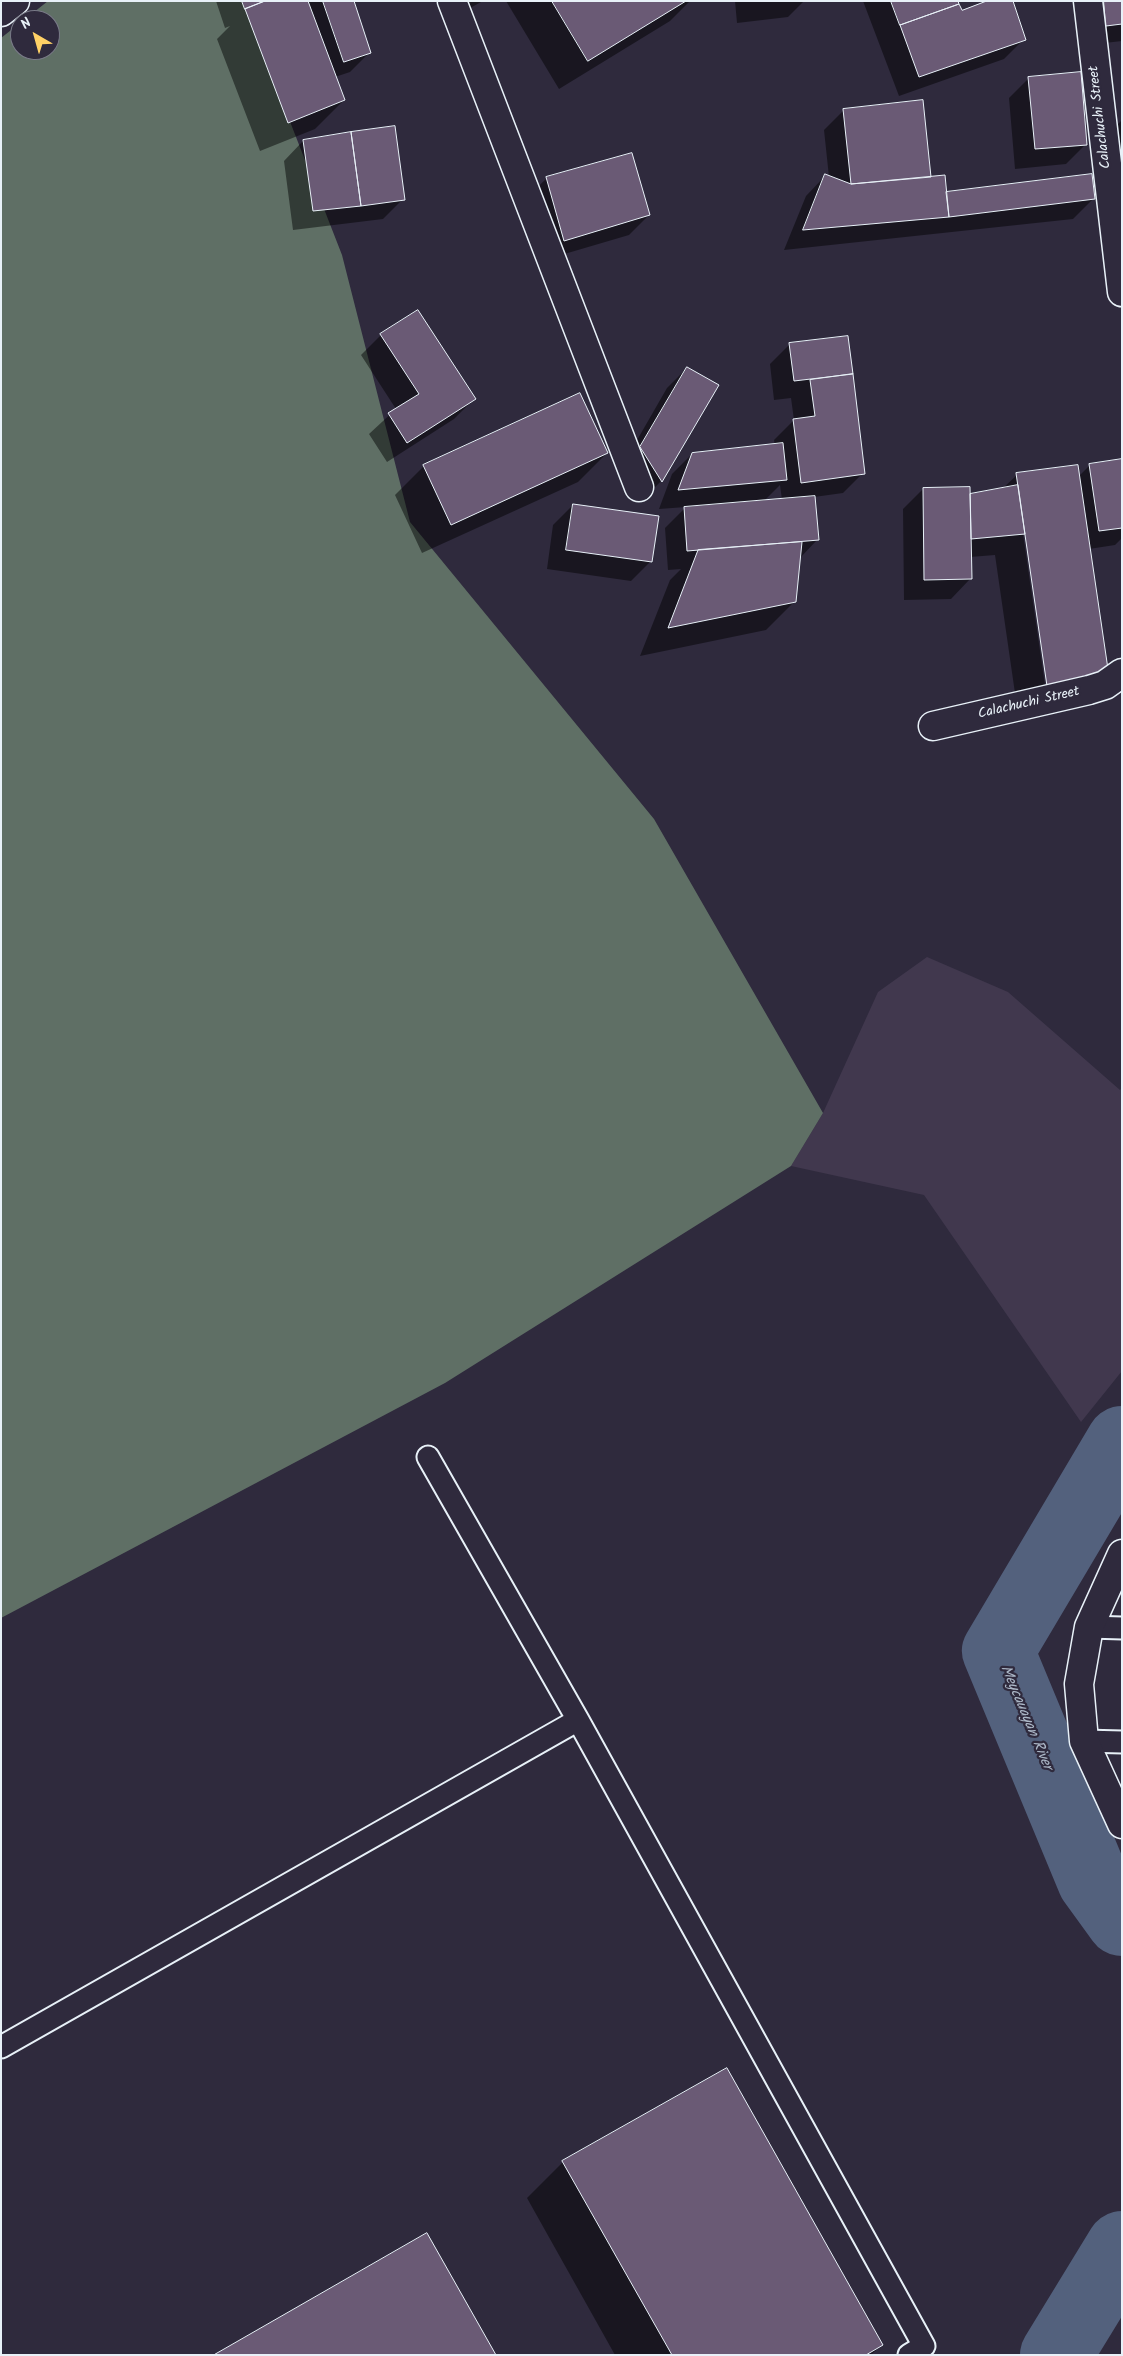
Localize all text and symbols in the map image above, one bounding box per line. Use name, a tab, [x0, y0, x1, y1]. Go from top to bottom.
north arrow	[10, 10, 60, 60]
text: N	[16, 13, 37, 35]
street label: Calachuchi Street	[1086, 65, 1116, 169]
street label: Calachuchi Street	[977, 684, 1081, 724]
water label: Meycauayan River	[995, 1663, 1055, 1773]

